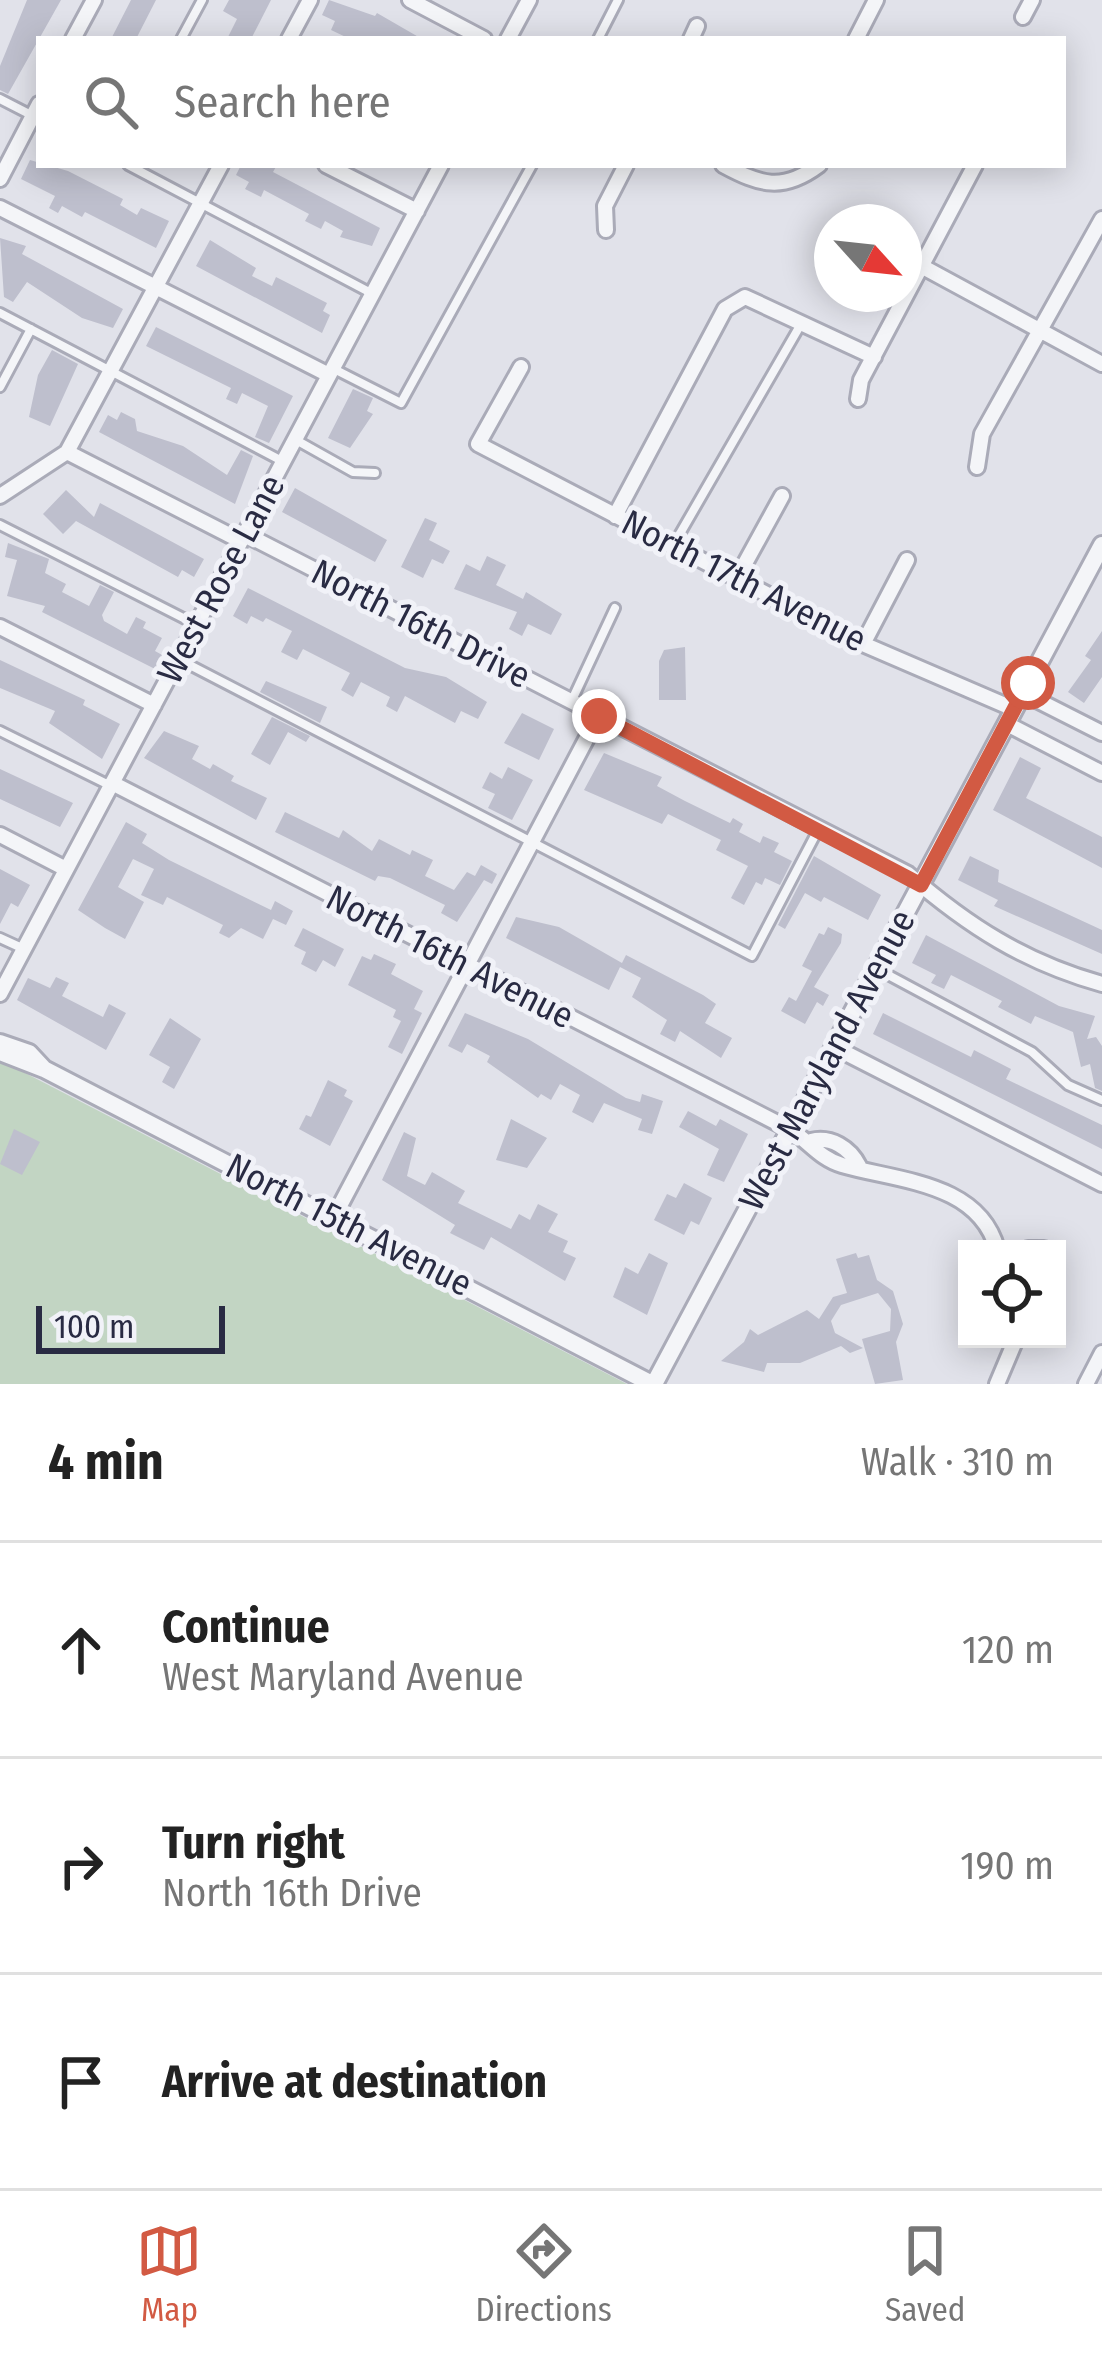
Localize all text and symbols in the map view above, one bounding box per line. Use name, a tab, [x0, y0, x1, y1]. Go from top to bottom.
search box	[36, 36, 1066, 168]
icon: search	[78, 69, 144, 135]
text: Search here	[174, 75, 391, 129]
north arrow	[814, 204, 922, 312]
street label: West Rose Lane	[148, 467, 294, 691]
street label: North 17th Avenue	[614, 500, 874, 662]
street label: North 16th Drive	[304, 550, 538, 698]
route start	[1001, 656, 1055, 710]
route end	[572, 689, 626, 743]
street label: North 16th Avenue	[319, 876, 581, 1038]
street label: West Maryland Avenue	[729, 902, 925, 1218]
street label: North 15th Avenue	[219, 1144, 479, 1306]
map controls	[958, 1240, 1066, 1348]
button: locate	[958, 1240, 1066, 1348]
scale bar	[36, 1300, 225, 1353]
text: 100 m	[54, 1307, 134, 1347]
text: 4 min	[48, 1431, 164, 1493]
text: Walk · 310 m	[861, 1439, 1054, 1485]
text: Continue	[162, 1600, 330, 1654]
icon: ahead	[48, 1617, 114, 1683]
text: 120 m	[962, 1627, 1054, 1673]
text: West Maryland Avenue	[162, 1654, 524, 1700]
text: Turn right	[162, 1816, 345, 1870]
icon: right	[48, 1833, 114, 1899]
text: 190 m	[960, 1843, 1054, 1889]
text: North 16th Drive	[162, 1870, 422, 1916]
icon: arrive	[48, 2049, 114, 2115]
text: Arrive at destination	[162, 2055, 547, 2109]
tab: Map	[136, 2218, 202, 2330]
tab: Directions	[475, 2218, 612, 2330]
tab: Saved	[885, 2218, 965, 2330]

